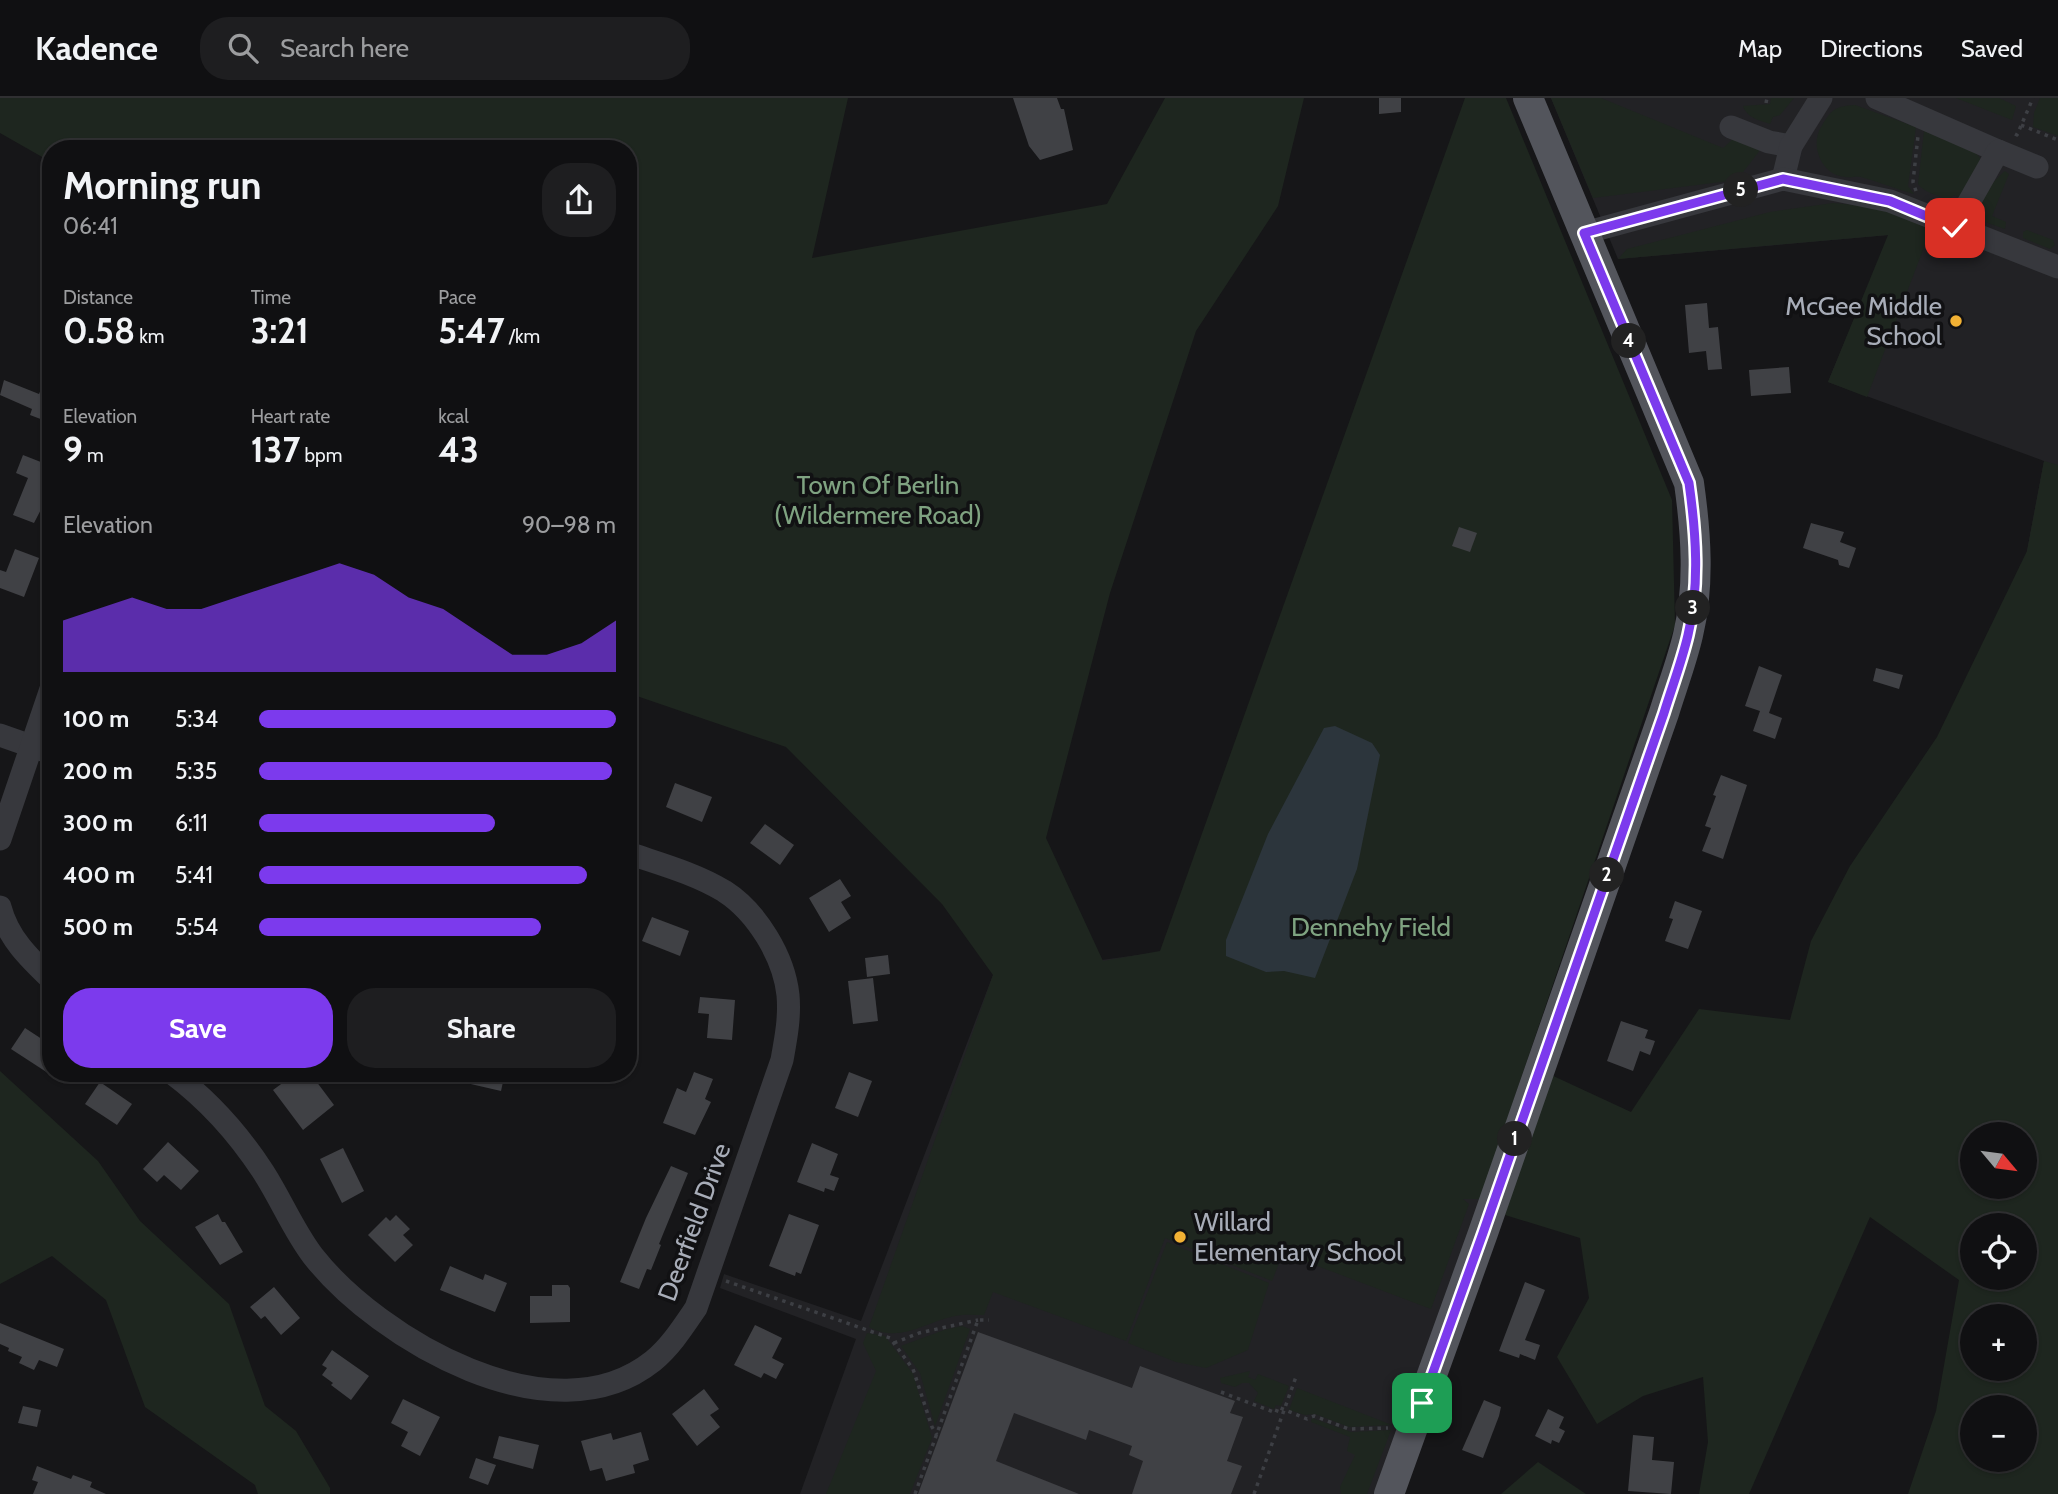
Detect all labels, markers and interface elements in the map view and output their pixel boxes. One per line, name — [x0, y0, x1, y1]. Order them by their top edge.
search box — [200, 17, 690, 80]
text: Kadence — [35, 28, 158, 68]
icon: search — [224, 29, 262, 67]
text: Search here — [280, 32, 409, 64]
text: Map — [1738, 34, 1782, 63]
text: Directions — [1820, 34, 1923, 63]
text: Saved — [1961, 34, 2023, 63]
text: Morning run — [63, 162, 262, 209]
button: share — [542, 163, 616, 237]
pin: 5 — [1724, 172, 1758, 208]
text: 5 — [1735, 178, 1746, 201]
pin — [1925, 198, 1985, 258]
icon: check — [1936, 209, 1974, 247]
text: 06:41 — [63, 212, 118, 240]
text: Distance — [63, 286, 133, 309]
text: Time — [251, 286, 291, 309]
text: Pace — [438, 286, 476, 309]
place label: McGee Middle School — [1785, 290, 1942, 352]
text: 0.58 — [63, 309, 135, 352]
text: 3:21 — [251, 309, 309, 352]
text: 5:47 — [438, 309, 504, 352]
marker: McGee Middle School — [1948, 313, 1964, 329]
pin: 4 — [1612, 324, 1646, 358]
text: km — [135, 325, 164, 348]
text: /km — [504, 325, 540, 348]
text: 4 — [1623, 329, 1634, 352]
text: Elevation — [63, 405, 137, 428]
text: Heart rate — [251, 405, 330, 428]
text: kcal — [438, 405, 469, 428]
text: 9 — [63, 428, 83, 471]
text: 137 — [251, 428, 300, 471]
text: 43 — [438, 428, 479, 471]
text: m — [83, 444, 104, 467]
text: bpm — [300, 444, 342, 467]
park label: Town Of Berlin (Wildermere Road) — [774, 469, 982, 531]
text: Elevation — [63, 511, 153, 539]
text: 90–98 m — [522, 511, 616, 539]
pin: 3 — [1676, 590, 1710, 626]
text: 3 — [1687, 596, 1698, 619]
text: 100 m — [63, 705, 129, 733]
text: 5:34 — [175, 705, 218, 733]
text: 200 m — [63, 757, 133, 785]
text: 5:35 — [175, 757, 217, 785]
text: 300 m — [63, 809, 133, 837]
text: 6:11 — [175, 809, 208, 837]
pin: 2 — [1590, 858, 1624, 892]
text: 400 m — [63, 861, 135, 889]
text: 5:41 — [175, 861, 213, 889]
text: 2 — [1601, 863, 1612, 886]
park label: Dennehy Field — [1291, 911, 1451, 943]
text: 500 m — [63, 913, 133, 941]
text: 5:54 — [175, 913, 218, 941]
button: Save — [63, 988, 333, 1068]
button: Share — [347, 988, 616, 1068]
pin: 1 — [1498, 1122, 1532, 1156]
north arrow — [1960, 1122, 2037, 1199]
map controls — [1960, 1122, 2037, 1472]
text: 1 — [1511, 1127, 1518, 1150]
street label: Deerfield Drive — [651, 1139, 737, 1305]
place label: Willard Elementary School — [1194, 1206, 1402, 1268]
button: locate — [1960, 1213, 2037, 1290]
marker: Willard Elementary School — [1172, 1229, 1188, 1245]
button: + — [1960, 1304, 2037, 1381]
pin — [1392, 1373, 1452, 1433]
icon: arrive — [1403, 1384, 1441, 1422]
button: − — [1960, 1395, 2037, 1472]

